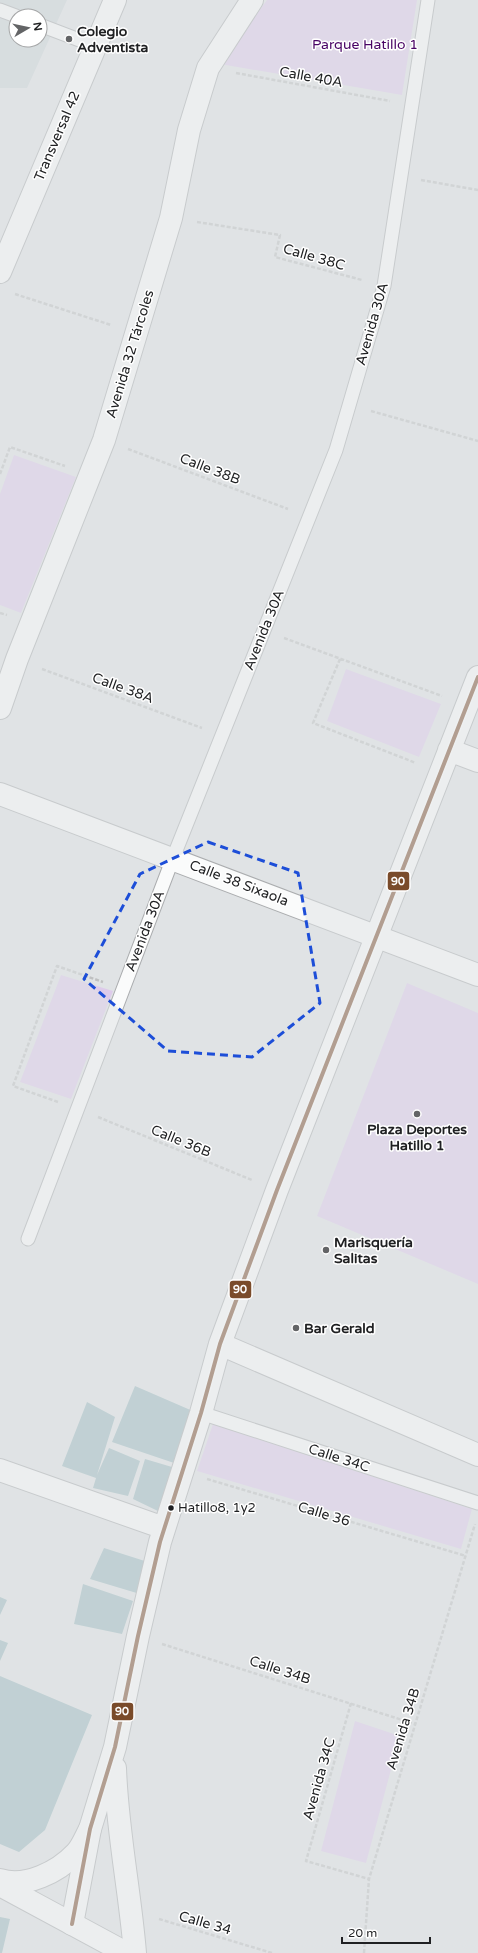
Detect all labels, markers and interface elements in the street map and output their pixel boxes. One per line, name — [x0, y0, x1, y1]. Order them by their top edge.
north arrow — [8, 8, 48, 48]
text: N — [30, 21, 44, 32]
place label: Colegio Adventista — [77, 23, 149, 56]
marker: Colegio Adventista — [64, 34, 74, 44]
park label: Parque Hatillo 1 — [312, 36, 418, 53]
street label: Calle 40A — [278, 63, 344, 91]
street label: Transversal 42 — [30, 88, 84, 184]
street label: Calle 38C — [281, 240, 347, 274]
street label: Avenida 30A — [352, 281, 392, 367]
street label: Avenida 32 Tárcoles — [102, 288, 158, 420]
street label: Calle 38B — [177, 450, 243, 488]
street label: Avenida 30A — [240, 587, 288, 673]
street label: Calle 38A — [90, 669, 156, 707]
street label: Calle 38 Sixaola — [187, 856, 291, 910]
line badge: 90 — [387, 871, 410, 891]
text: 90 — [391, 875, 405, 888]
street label: Avenida 30A — [122, 888, 168, 974]
marker: Plaza Deportes Hatillo 1 — [412, 1109, 422, 1119]
street label: Calle 36B — [148, 1121, 214, 1161]
place label: Plaza Deportes Hatillo 1 — [367, 1121, 467, 1154]
place label: Marisquería Salitas — [334, 1234, 413, 1267]
marker: Marisquería Salitas — [321, 1245, 331, 1255]
line badge: 90 — [229, 1280, 252, 1299]
text: 90 — [233, 1283, 247, 1296]
place label: Bar Gerald — [304, 1320, 375, 1337]
marker: Bar Gerald — [291, 1323, 301, 1333]
street label: Calle 34C — [306, 1440, 372, 1476]
street label: Calle 36 — [296, 1498, 352, 1530]
place label: Hatillo8, 1y2 — [178, 1500, 256, 1516]
marker: Hatillo8, 1y2 — [166, 1503, 176, 1513]
street label: Calle 34B — [247, 1652, 313, 1688]
street label: Avenida 34B — [382, 1686, 424, 1772]
line badge: 90 — [111, 1702, 134, 1721]
text: 90 — [115, 1705, 129, 1718]
street label: Avenida 34C — [299, 1736, 339, 1822]
street label: Calle 34 — [177, 1907, 233, 1939]
scale bar — [342, 1919, 430, 1945]
text: 20 m — [348, 1926, 377, 1940]

